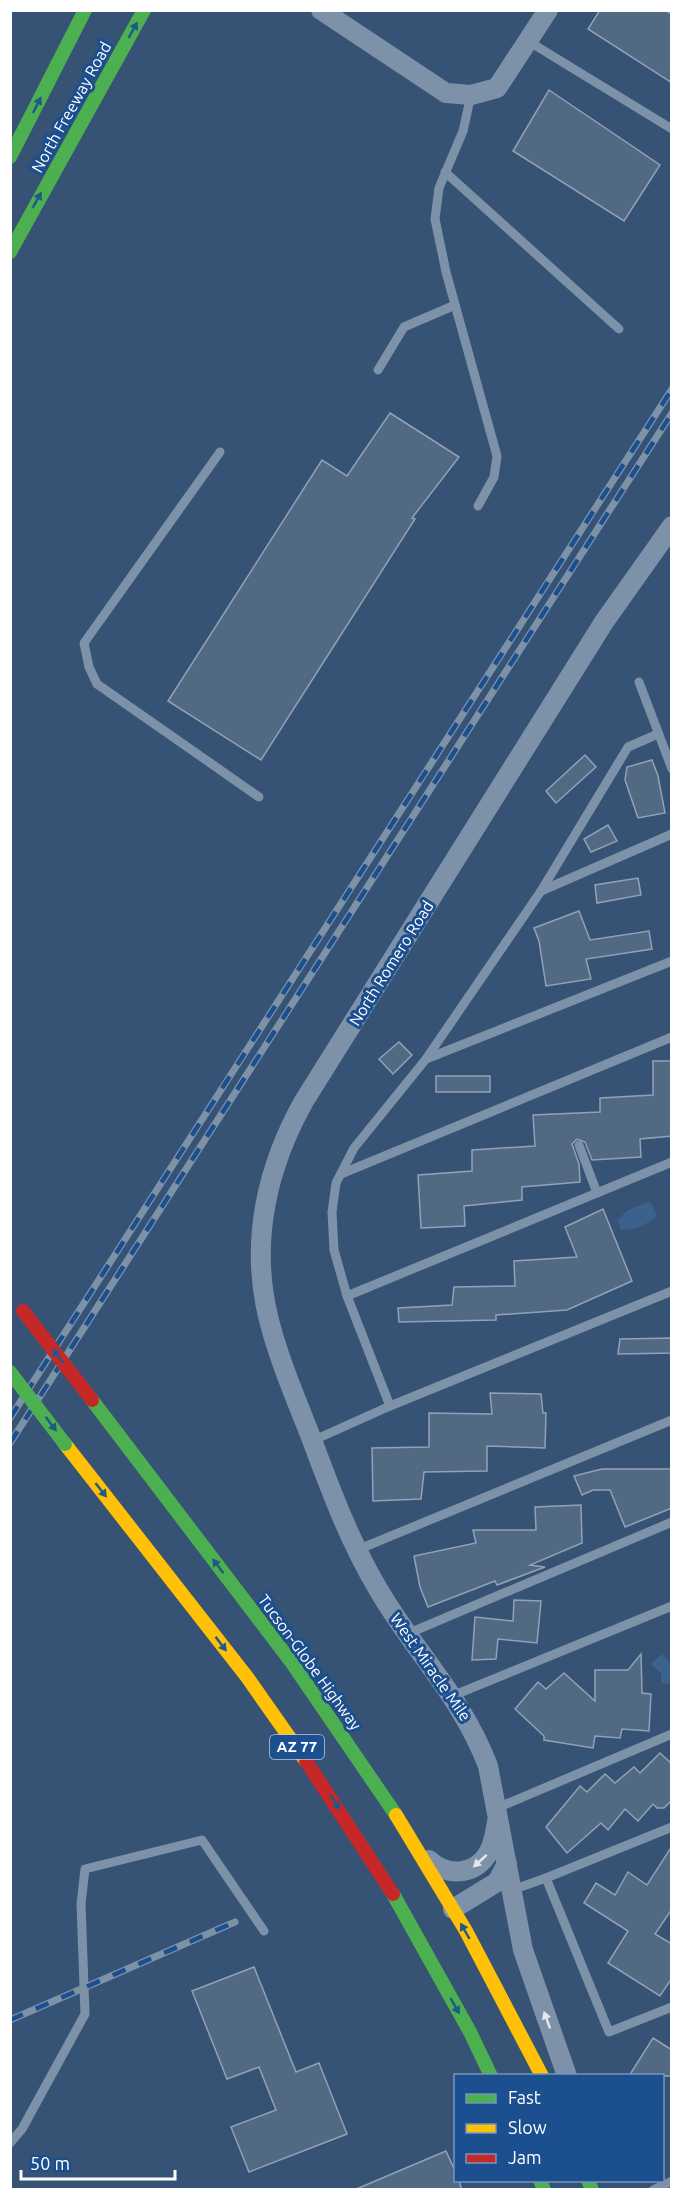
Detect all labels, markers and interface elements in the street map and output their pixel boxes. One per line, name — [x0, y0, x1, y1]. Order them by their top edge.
one-way arrow — [128, 21, 138, 38]
street label: North Freeway Road — [28, 39, 114, 175]
one-way arrow — [32, 96, 42, 113]
one-way arrow — [32, 191, 42, 208]
street label: North Romero Road — [345, 897, 437, 1029]
one-way arrow — [51, 1348, 64, 1364]
one-way arrow — [44, 1417, 56, 1432]
one-way arrow — [95, 1482, 108, 1498]
one-way arrow — [212, 1559, 224, 1575]
street label: Tucson-Globe Highway — [255, 1591, 365, 1733]
street label: West Miracle Mile — [387, 1610, 475, 1724]
one-way arrow — [214, 1636, 227, 1652]
road number: AZ 77 — [270, 1735, 324, 1759]
one-way arrow — [329, 1794, 340, 1810]
one-way arrow — [473, 1854, 488, 1867]
one-way arrow — [460, 1923, 471, 1939]
one-way arrow — [450, 1998, 460, 2015]
one-way arrow — [542, 2011, 552, 2029]
legend — [454, 2074, 664, 2182]
text: Fast — [508, 2087, 541, 2107]
text: Slow — [508, 2117, 547, 2137]
scale bar — [21, 2143, 176, 2181]
text: Jam — [508, 2147, 542, 2167]
text: 50 m — [30, 2153, 70, 2173]

